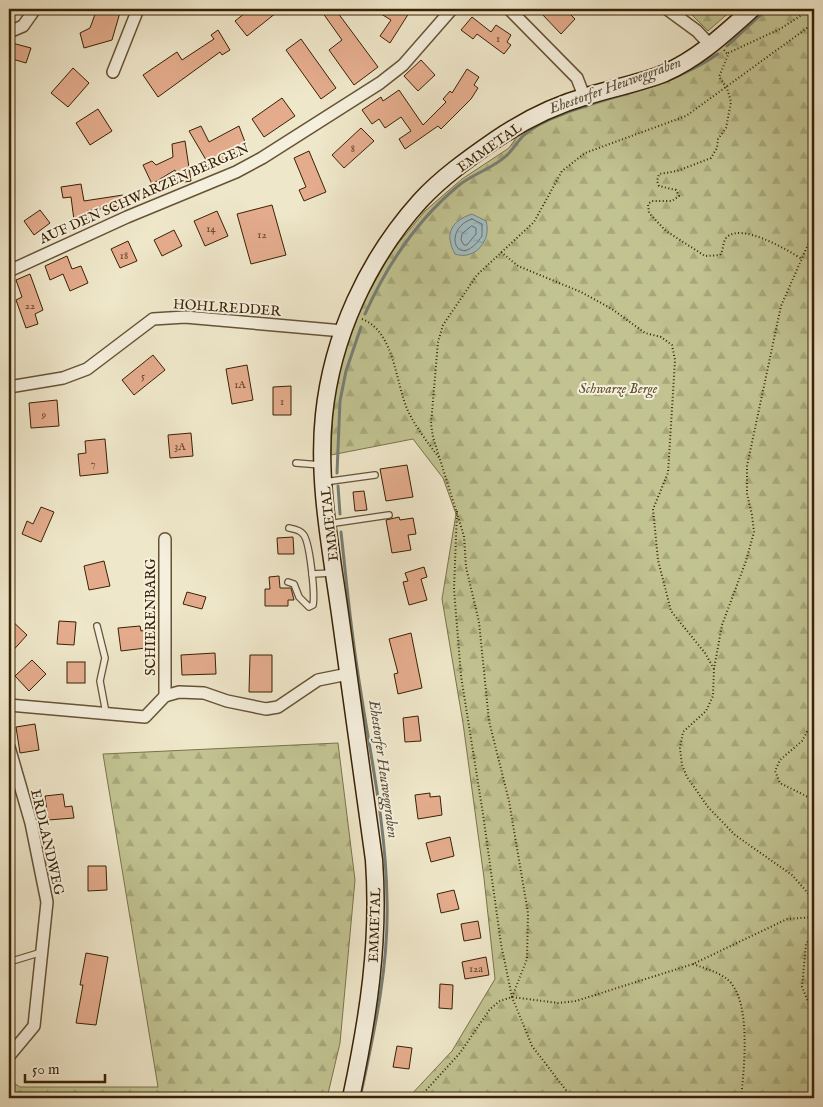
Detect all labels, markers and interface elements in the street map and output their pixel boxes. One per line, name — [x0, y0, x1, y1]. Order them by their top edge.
house number: 1 — [496, 32, 500, 46]
water label: Ehestorfer Heuweggraben — [546, 53, 684, 120]
street label: EMMETAL — [454, 119, 525, 177]
street label: AUF DEN SCHWARZEN BERGEN — [36, 139, 252, 249]
house number: 8 — [351, 142, 355, 156]
house number: 14 — [206, 222, 216, 236]
house number: 12 — [257, 228, 267, 242]
house number: 18 — [120, 249, 128, 263]
street label: HOHLREDDER — [172, 295, 282, 321]
house number: 22 — [25, 299, 35, 313]
house number: 5 — [141, 369, 145, 383]
house number: 1A — [234, 378, 246, 392]
park label: Schwarze Berge — [579, 380, 658, 399]
house number: 1 — [280, 395, 284, 409]
house number: 9 — [41, 408, 47, 422]
house number: 3A — [174, 440, 186, 454]
house number: 7 — [90, 457, 96, 471]
street label: EMMETAL — [317, 486, 343, 562]
street label: SCHIERENBARG — [142, 557, 160, 676]
water label: Ehestorfer Heuweggraben — [363, 698, 403, 840]
street label: ERDLANDWEG — [26, 788, 68, 898]
street label: EMMETAL — [365, 887, 385, 963]
house number: 12a — [469, 962, 483, 976]
scale bar — [25, 1052, 105, 1084]
text: 50 m — [32, 1060, 60, 1079]

